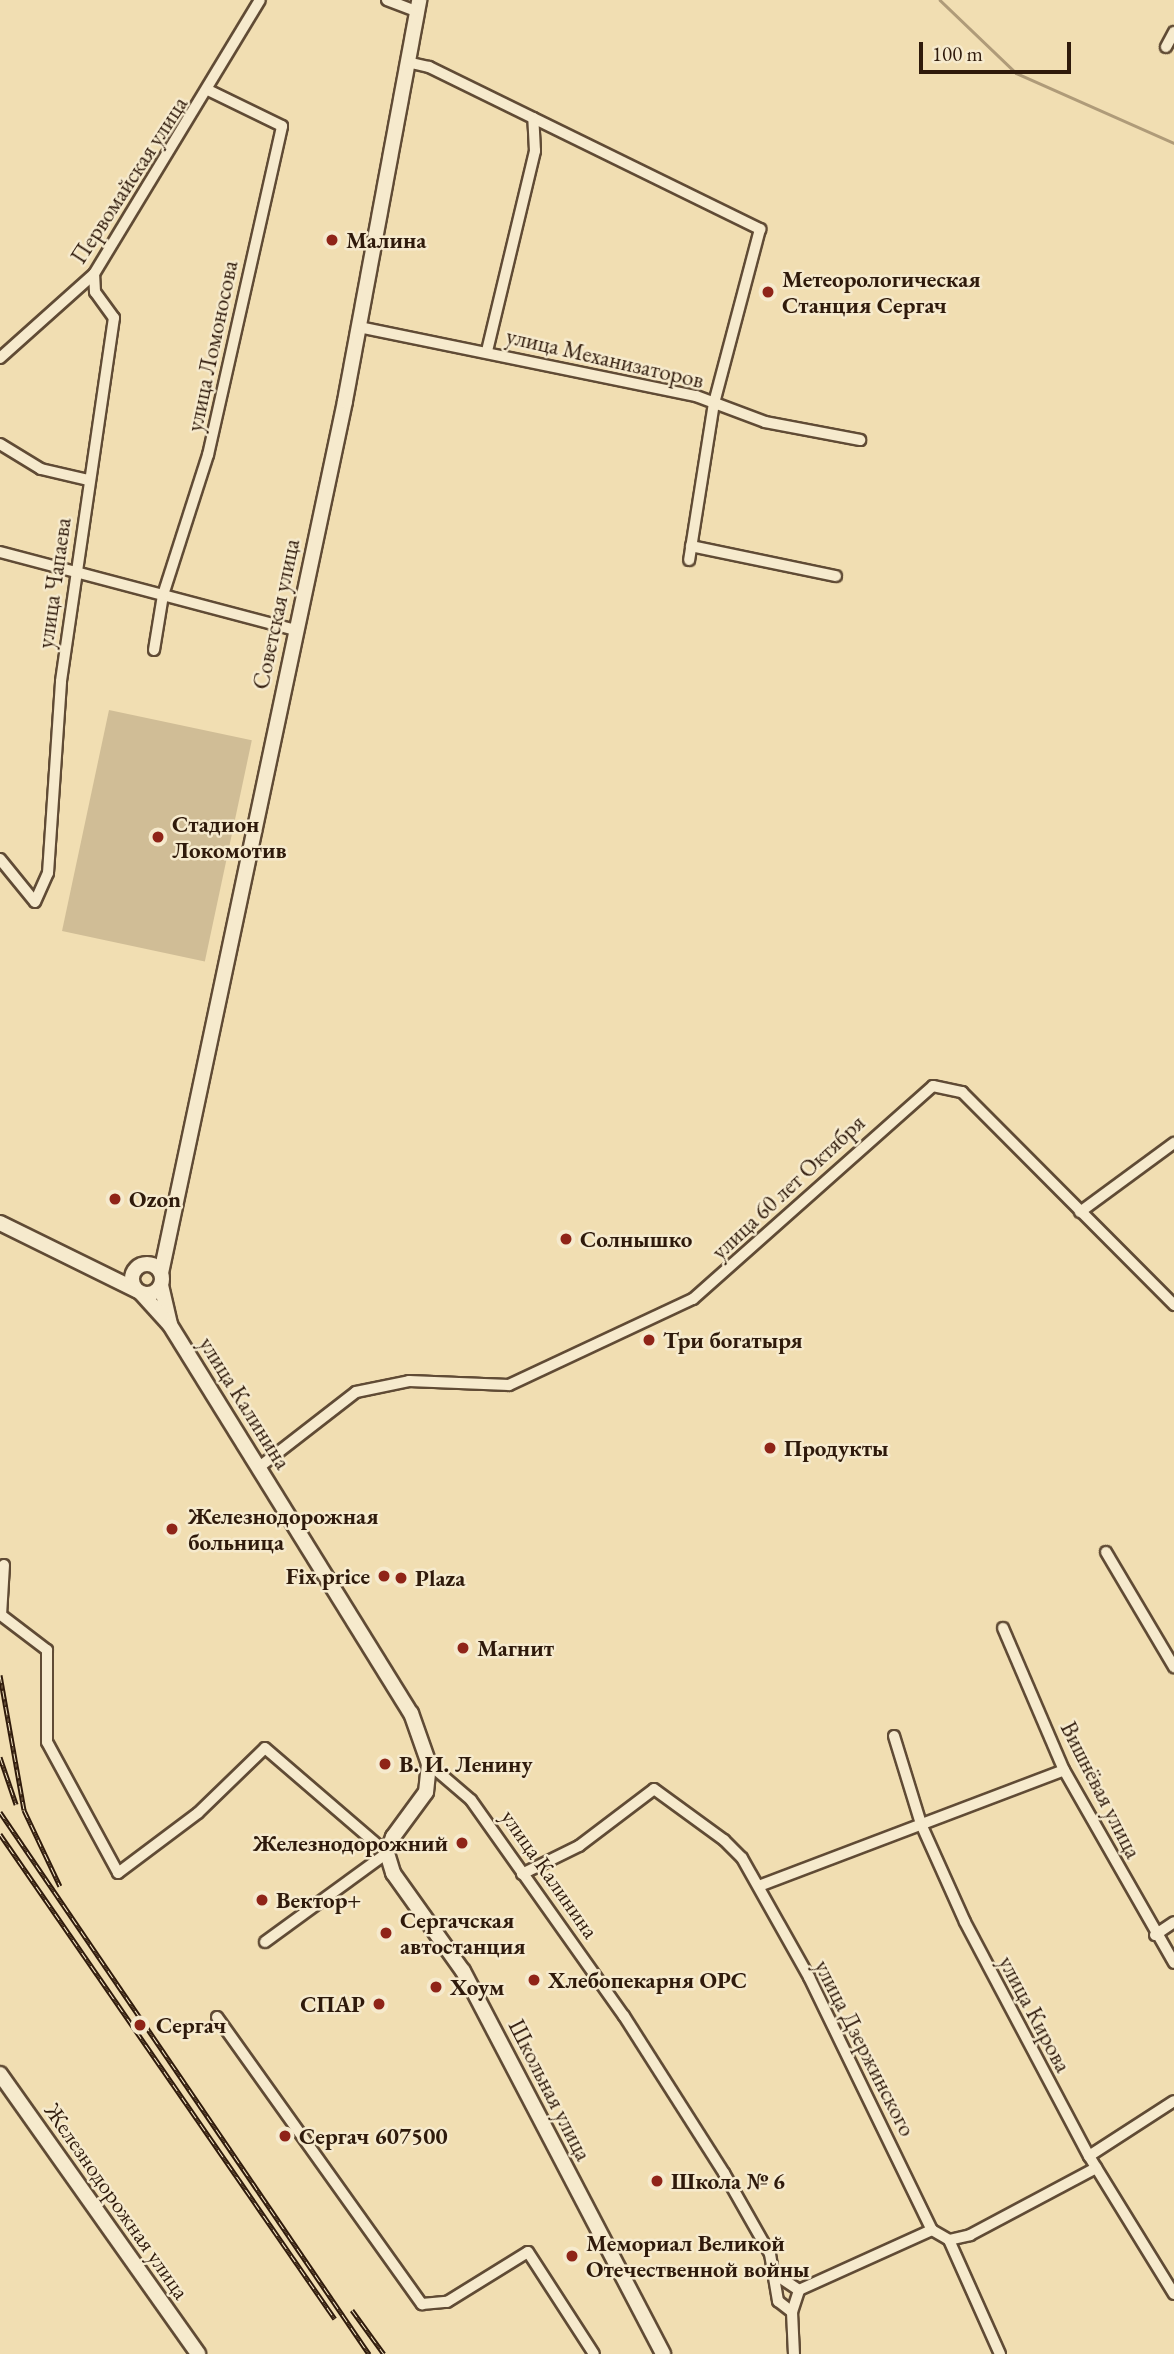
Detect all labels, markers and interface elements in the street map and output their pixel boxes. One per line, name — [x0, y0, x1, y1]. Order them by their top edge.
scale bar — [922, 28, 1074, 72]
text: 100 m — [932, 40, 983, 67]
street label: Первомайская улица — [65, 91, 193, 269]
place label: Малина — [346, 226, 426, 254]
marker: Малина — [324, 232, 340, 248]
street label: улица Ломоносова — [180, 258, 244, 434]
place label: Метеорологическая Станция Сергач — [782, 265, 981, 319]
marker: Метеорологическая Станция Сергач — [760, 284, 776, 300]
street label: улица Механизаторов — [504, 322, 706, 394]
street label: улица Чапаева — [31, 516, 77, 650]
street label: Советская улица — [247, 536, 305, 692]
place label: Стадион Локомотив — [172, 810, 287, 864]
marker: Стадион Локомотив — [150, 829, 166, 845]
street label: улица 60 лет Октября — [706, 1109, 870, 1265]
place label: Ozon — [129, 1185, 181, 1213]
marker: Ozon — [107, 1191, 123, 1207]
place label: Солнышко — [580, 1225, 692, 1253]
marker: Солнышко — [558, 1231, 574, 1247]
place label: Три богатыря — [663, 1326, 803, 1354]
street label: улица Калинина — [193, 1332, 297, 1474]
marker: Три богатыря — [641, 1332, 657, 1348]
place label: Продукты — [784, 1434, 889, 1462]
marker: Продукты — [762, 1440, 778, 1456]
place label: Железнодорожная больница — [188, 1502, 378, 1556]
marker: Железнодорожная больница — [162, 1519, 182, 1539]
place label: Fix price — [286, 1562, 370, 1590]
place label: Plaza — [415, 1564, 465, 1592]
marker: Fix price — [376, 1568, 392, 1584]
marker: Plaza — [393, 1570, 409, 1586]
place label: Магнит — [477, 1634, 554, 1662]
marker: Магнит — [455, 1640, 471, 1656]
street label: Вишнёвая улица — [1055, 1717, 1147, 1863]
place label: В. И. Ленину — [399, 1750, 532, 1778]
marker: В. И. Ленину — [377, 1756, 393, 1772]
street label: улица Калинина — [495, 1804, 605, 1944]
place label: Железнодорожний — [253, 1829, 448, 1857]
marker: Железнодорожний — [454, 1835, 470, 1851]
place label: Вектор+ — [276, 1886, 361, 1914]
marker: Вектор+ — [254, 1892, 270, 1908]
place label: Сергачская автостанция — [400, 1906, 526, 1960]
marker: Сергачская автостанция — [378, 1925, 394, 1941]
street label: улица Кирова — [993, 1951, 1077, 2077]
street label: улица Дзержинского — [809, 1955, 921, 2141]
place label: Хлебопекарня ОРС — [548, 1966, 747, 1994]
marker: Хлебопекарня ОРС — [526, 1972, 542, 1988]
place label: Хоум — [450, 1973, 505, 2001]
marker: Хоум — [428, 1979, 444, 1995]
place label: СПАР — [300, 1990, 365, 2018]
marker: СПАР — [371, 1996, 387, 2012]
place label: Сергач — [156, 2011, 226, 2039]
marker: Сергач — [130, 2015, 150, 2035]
street label: Школьная улица — [503, 2015, 597, 2165]
street label: Железнодорожная улица — [39, 2098, 195, 2304]
place label: Сергач 607500 — [299, 2122, 448, 2150]
marker: Сергач 607500 — [277, 2128, 293, 2144]
place label: Школа № 6 — [671, 2167, 785, 2195]
marker: Школа № 6 — [649, 2173, 665, 2189]
place label: Мемориал Великой Отечественной войны — [586, 2229, 810, 2283]
marker: Мемориал Великой Отечественной войны — [564, 2248, 580, 2264]

